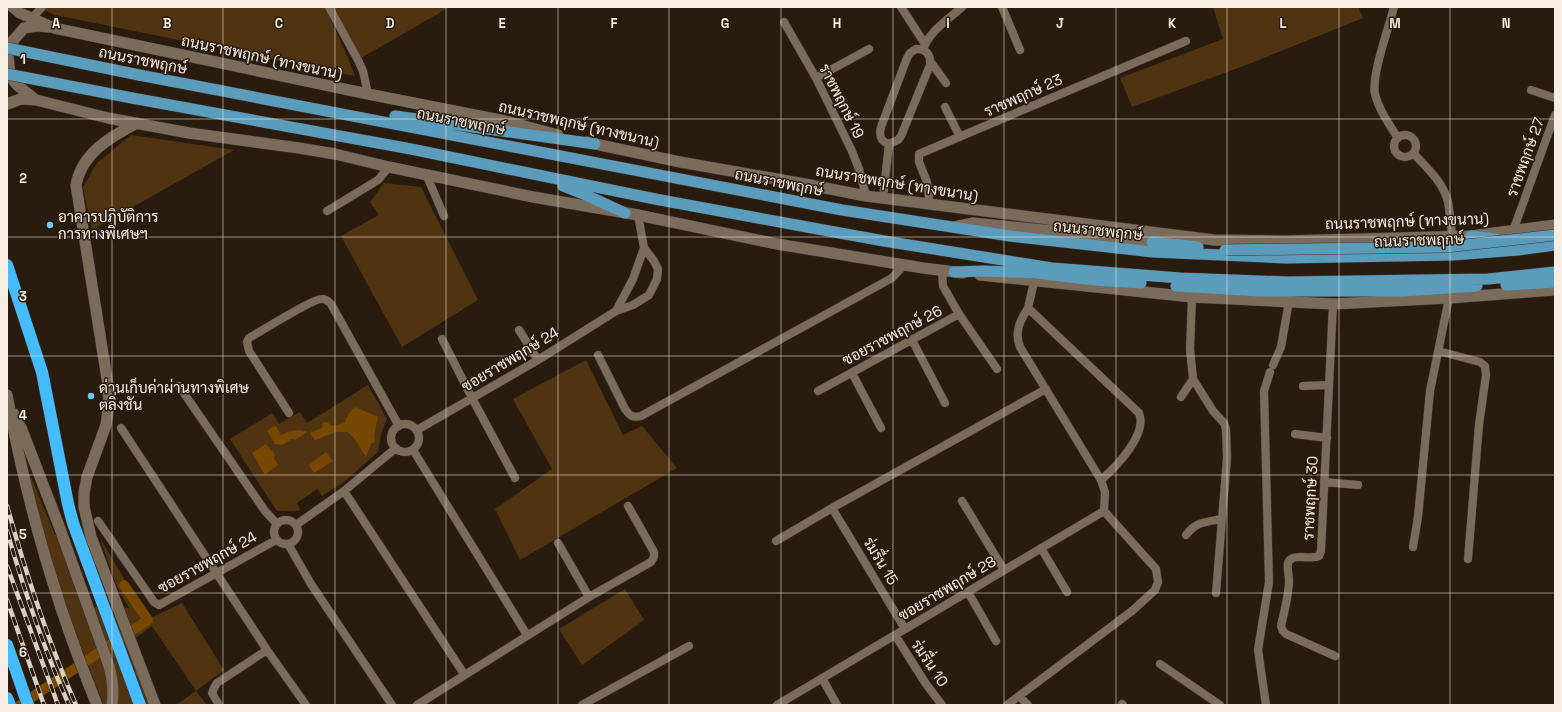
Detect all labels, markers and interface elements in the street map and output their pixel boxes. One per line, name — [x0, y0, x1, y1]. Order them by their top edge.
text: A — [52, 15, 61, 32]
text: B — [163, 15, 172, 32]
text: C — [275, 15, 283, 32]
text: D — [386, 15, 395, 32]
text: E — [498, 15, 506, 32]
text: F — [611, 15, 618, 32]
text: G — [721, 15, 729, 32]
text: H — [833, 15, 841, 32]
text: I — [946, 15, 950, 32]
text: J — [1056, 15, 1064, 32]
text: K — [1168, 15, 1177, 32]
text: L — [1279, 15, 1287, 32]
text: M — [1389, 15, 1401, 32]
text: N — [1502, 15, 1510, 32]
street label: ถนนราชพฤกษ์ (ทางขนาน) — [180, 31, 344, 84]
street label: ถนนราชพฤกษ์ — [97, 42, 190, 78]
text: 1 — [20, 51, 26, 68]
street label: ราชพฤกษ์ 19 — [815, 60, 869, 142]
street label: ราชพฤกษ์ 23 — [981, 69, 1065, 121]
street label: ถนนราชพฤกษ์ (ทางขนาน) — [497, 96, 661, 153]
street label: ถนนราชพฤกษ์ — [415, 103, 508, 139]
street label: ราชพฤกษ์ 27 — [1502, 115, 1548, 199]
street label: ถนนราชพฤกษ์ (ทางขนาน) — [814, 161, 980, 206]
street label: ถนนราชพฤกษ์ — [733, 164, 826, 200]
text: 2 — [19, 170, 27, 187]
place label: อาคารปฏิบัติการ การทางพิเศษฯ — [58, 207, 159, 243]
street label: ถนนราชพฤกษ์ (ทางขนาน) — [1325, 209, 1489, 234]
street label: ถนนราชพฤกษ์ — [1052, 216, 1144, 244]
marker: อาคารปฏิบัติการ การทางพิเศษฯ — [45, 220, 55, 230]
street label: ถนนราชพฤกษ์ — [1374, 229, 1465, 251]
text: 3 — [19, 288, 27, 305]
street label: ซอยราชพฤกษ์ 26 — [839, 301, 945, 369]
street label: ซอยราชพฤกษ์ 24 — [458, 322, 562, 396]
place label: ด่านเก็บค่าผ่านทางพิเศษ ตลิ่งชัน — [99, 377, 250, 414]
marker: ด่านเก็บค่าผ่านทางพิเศษ ตลิ่งชัน — [86, 391, 96, 401]
text: 4 — [19, 407, 27, 424]
street label: ราชพฤกษ์ 30 — [1298, 455, 1322, 541]
text: 5 — [19, 526, 27, 543]
street label: ซอยราชพฤกษ์ 24 — [154, 527, 260, 597]
street label: ร่มรื่น 15 — [859, 531, 907, 588]
street label: ซอยราชพฤกษ์ 28 — [895, 551, 999, 625]
street label: ร่มรื่น 10 — [907, 633, 957, 690]
text: 6 — [19, 644, 27, 661]

